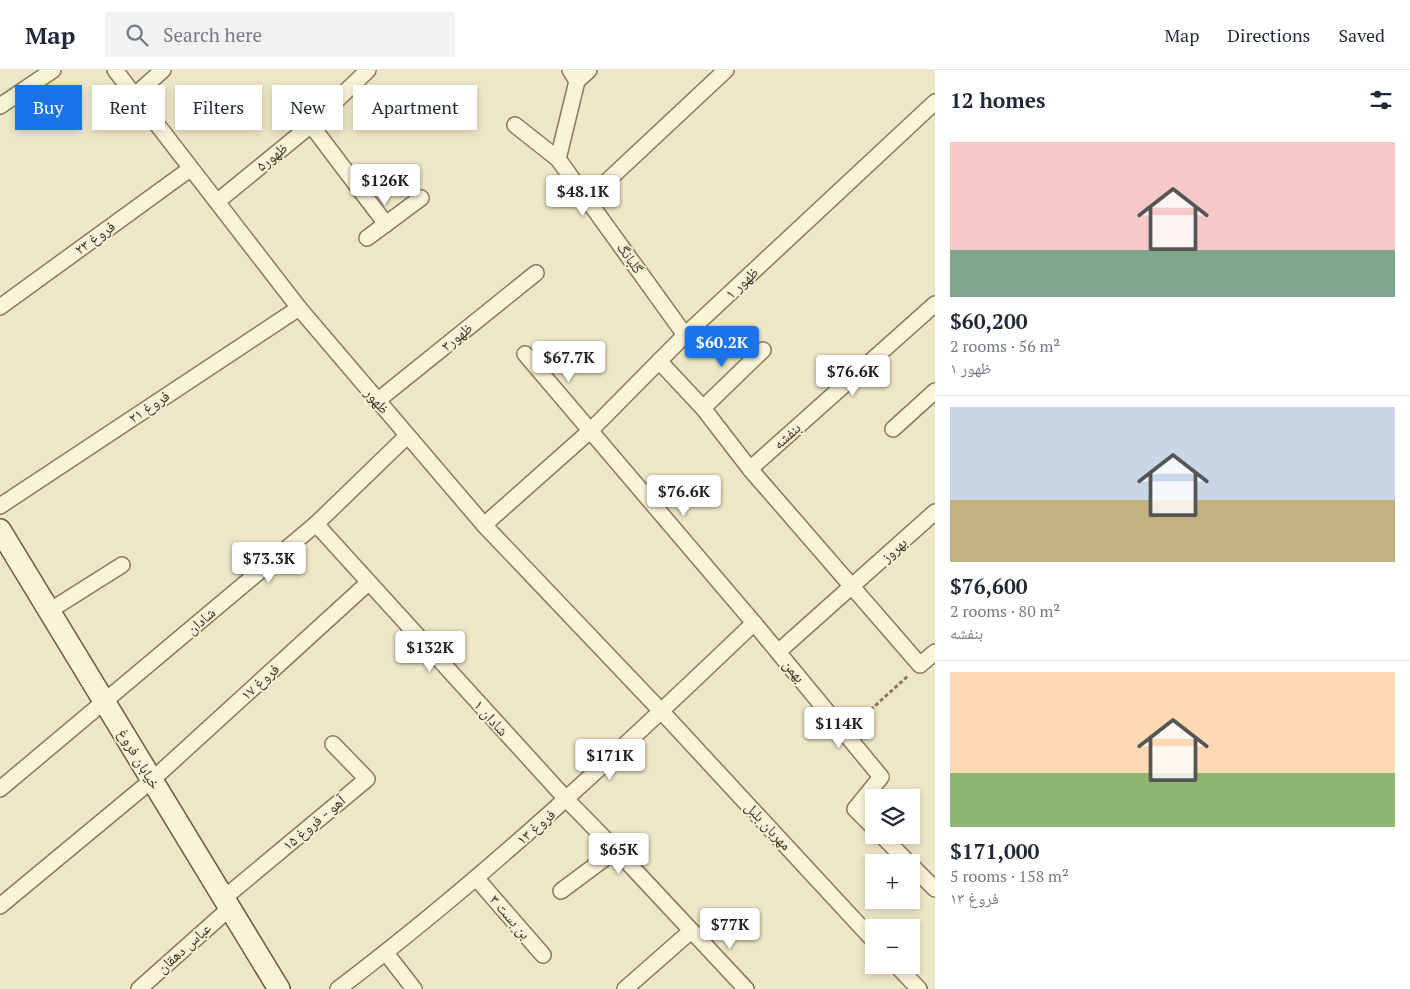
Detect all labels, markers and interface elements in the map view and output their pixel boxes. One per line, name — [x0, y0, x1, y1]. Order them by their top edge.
search box — [105, 12, 455, 57]
text: Map — [25, 19, 75, 51]
icon: search — [123, 21, 151, 49]
text: Search here — [163, 22, 262, 47]
text: Map — [1164, 23, 1199, 47]
text: Directions — [1227, 23, 1310, 47]
text: Saved — [1338, 23, 1385, 47]
chip: Buy — [15, 85, 82, 130]
chip: Rent — [92, 85, 165, 130]
chip: Filters — [175, 85, 262, 130]
chip: New — [272, 85, 343, 130]
chip: Apartment — [353, 85, 477, 130]
text: 12 homes — [950, 86, 1046, 114]
icon: filters — [1367, 86, 1395, 114]
street label: ظهور۵ — [251, 137, 291, 175]
pin: $126K — [350, 164, 420, 206]
text: $126K — [361, 169, 409, 191]
pin: $48.1K — [542, 174, 624, 217]
icon: home — [1128, 174, 1218, 264]
text: $48.1K — [557, 180, 609, 202]
street label: فروغ ۲۳ — [70, 216, 119, 259]
street label: گلبانگ — [613, 238, 649, 277]
street label: ظهور ۱ — [720, 262, 762, 303]
text: $60,200 — [950, 307, 1028, 335]
street label: ظهور۳ — [436, 317, 476, 355]
pin: $60.2K — [681, 326, 763, 368]
text: $60.2K — [696, 331, 748, 353]
text: 2 rooms · 56 m² — [950, 335, 1060, 357]
pin: $67.7K — [528, 340, 610, 383]
text: $67.7K — [543, 346, 595, 368]
pin: $76.6K — [812, 354, 894, 397]
text: ظهور ۱ — [950, 357, 991, 379]
text: $76.6K — [827, 360, 879, 382]
street label: ظهور — [360, 382, 395, 418]
street label: فروغ ۲۱ — [124, 385, 173, 428]
street label: بنفشه — [768, 417, 805, 453]
icon: home — [1128, 440, 1218, 530]
pin: $76.6K — [643, 474, 725, 517]
text: $76.6K — [658, 480, 710, 502]
street label: بهروز — [875, 532, 911, 567]
pin: $73.3K — [228, 542, 310, 584]
text: $73.3K — [243, 547, 295, 569]
text: $76,600 — [950, 572, 1028, 600]
text: 2 rooms · 80 m² — [950, 600, 1060, 622]
street label: شادان — [182, 602, 220, 639]
text: بنفشه — [950, 622, 983, 644]
pin: $132K — [395, 630, 465, 673]
text: $132K — [406, 636, 454, 658]
street label: بهمن — [778, 654, 810, 687]
street label: فروغ ۱۷ — [236, 659, 284, 705]
street label: شادان ۱ — [469, 695, 514, 741]
icon: home — [1128, 705, 1218, 795]
pin: $114K — [804, 706, 874, 749]
text: $114K — [815, 712, 863, 734]
street label: خیابان فروغ — [113, 724, 166, 793]
pin: $171K — [575, 738, 645, 781]
text: $171K — [586, 744, 634, 766]
street label: آهو - فروغ ۱۵ — [278, 789, 351, 855]
map controls — [865, 789, 920, 974]
button: layers — [865, 789, 920, 844]
street label: مهربان بلبل — [740, 797, 797, 855]
street label: فروغ ۱۳ — [512, 804, 560, 849]
pin: $65K — [589, 832, 649, 875]
text: $171,000 — [950, 837, 1039, 865]
text: $65K — [600, 838, 638, 860]
button: + — [865, 854, 920, 909]
text: 5 rooms · 158 m² — [950, 865, 1069, 887]
text: فروغ ۱۳ — [950, 887, 999, 909]
street label: بن بست ۳ — [485, 890, 536, 944]
pin: $77K — [700, 908, 760, 950]
text: $77K — [711, 913, 749, 935]
street label: عباس دهقان — [152, 917, 216, 978]
button: − — [865, 919, 920, 974]

